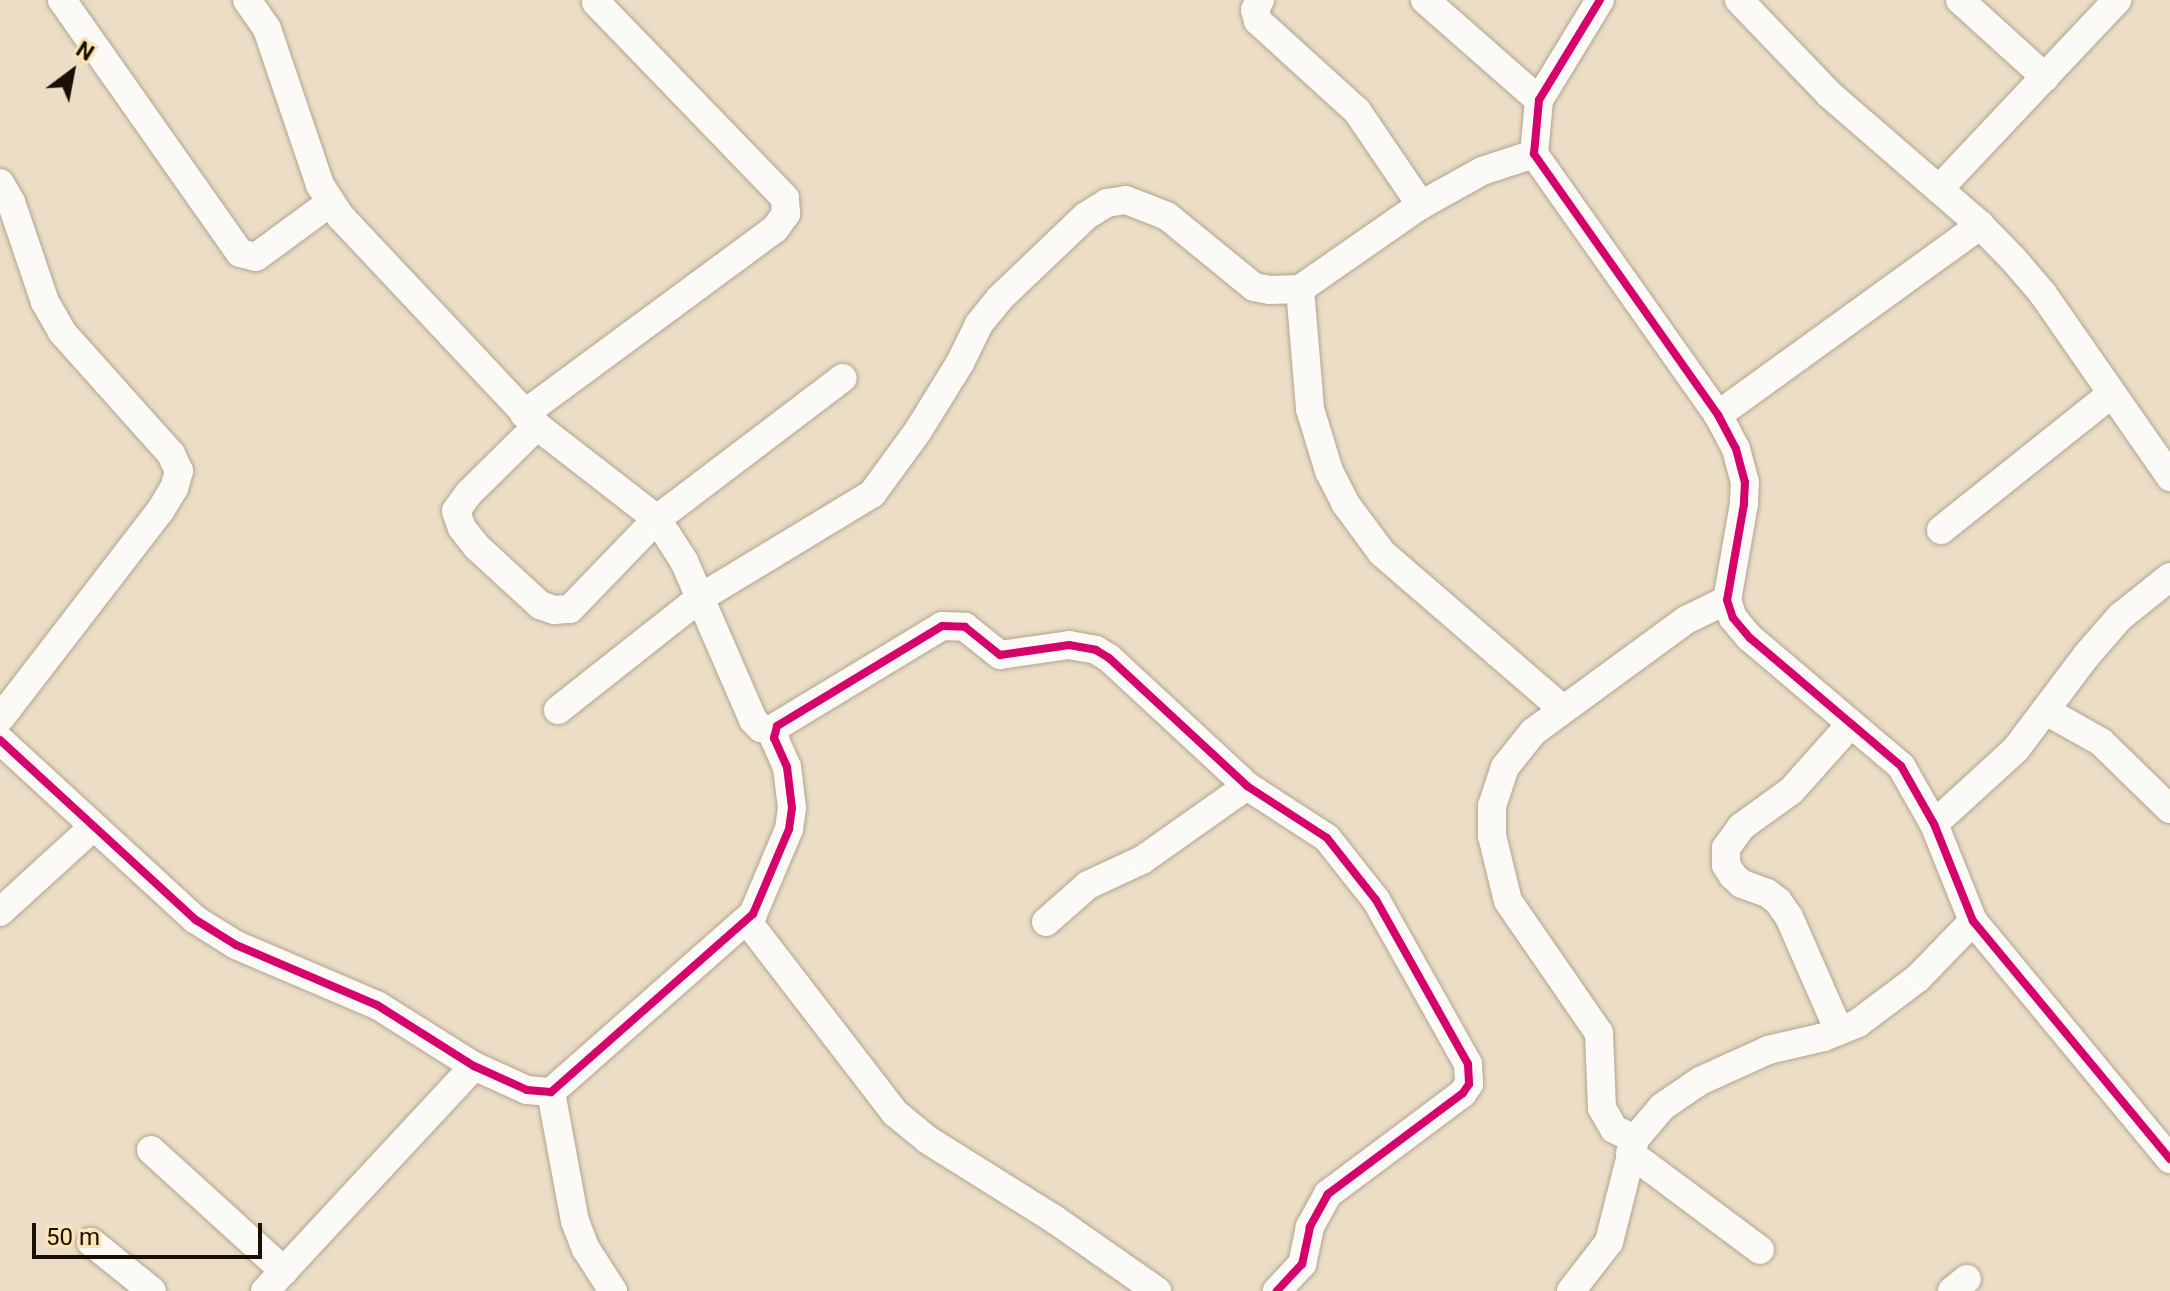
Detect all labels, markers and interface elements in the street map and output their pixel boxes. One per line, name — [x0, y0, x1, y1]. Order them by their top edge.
north arrow — [32, 32, 112, 112]
text: N — [72, 37, 98, 66]
scale bar — [36, 1207, 266, 1257]
text: 50 m — [46, 1223, 100, 1251]

